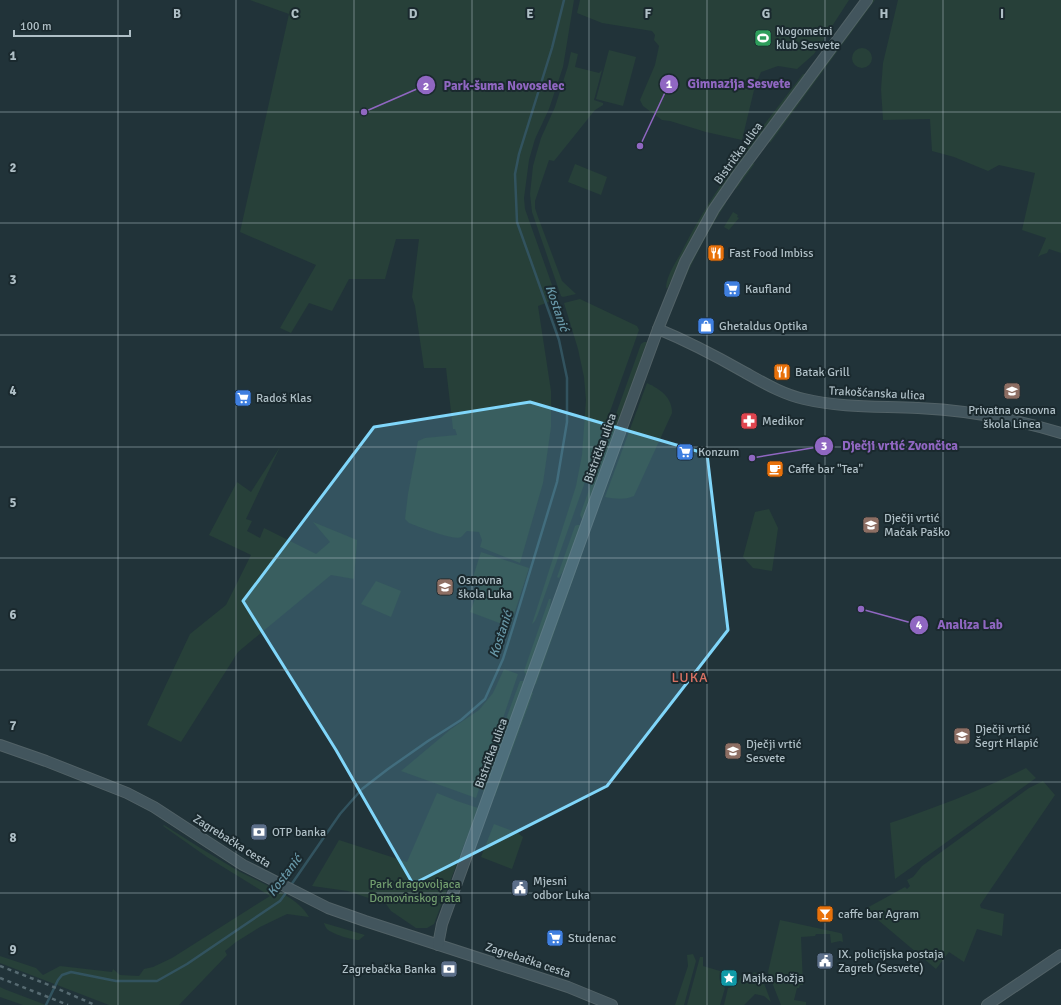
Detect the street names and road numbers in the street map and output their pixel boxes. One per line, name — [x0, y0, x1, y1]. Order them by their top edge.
street label: Bistrička ulica — [711, 119, 766, 187]
street label: Trakošćanska ulica — [828, 383, 925, 404]
street label: Bistrička ulica — [581, 411, 620, 485]
street label: Bistrička ulica — [472, 716, 511, 790]
street label: Zagrebačka cesta — [190, 811, 273, 871]
street label: Zagrebačka cesta — [483, 940, 572, 981]

